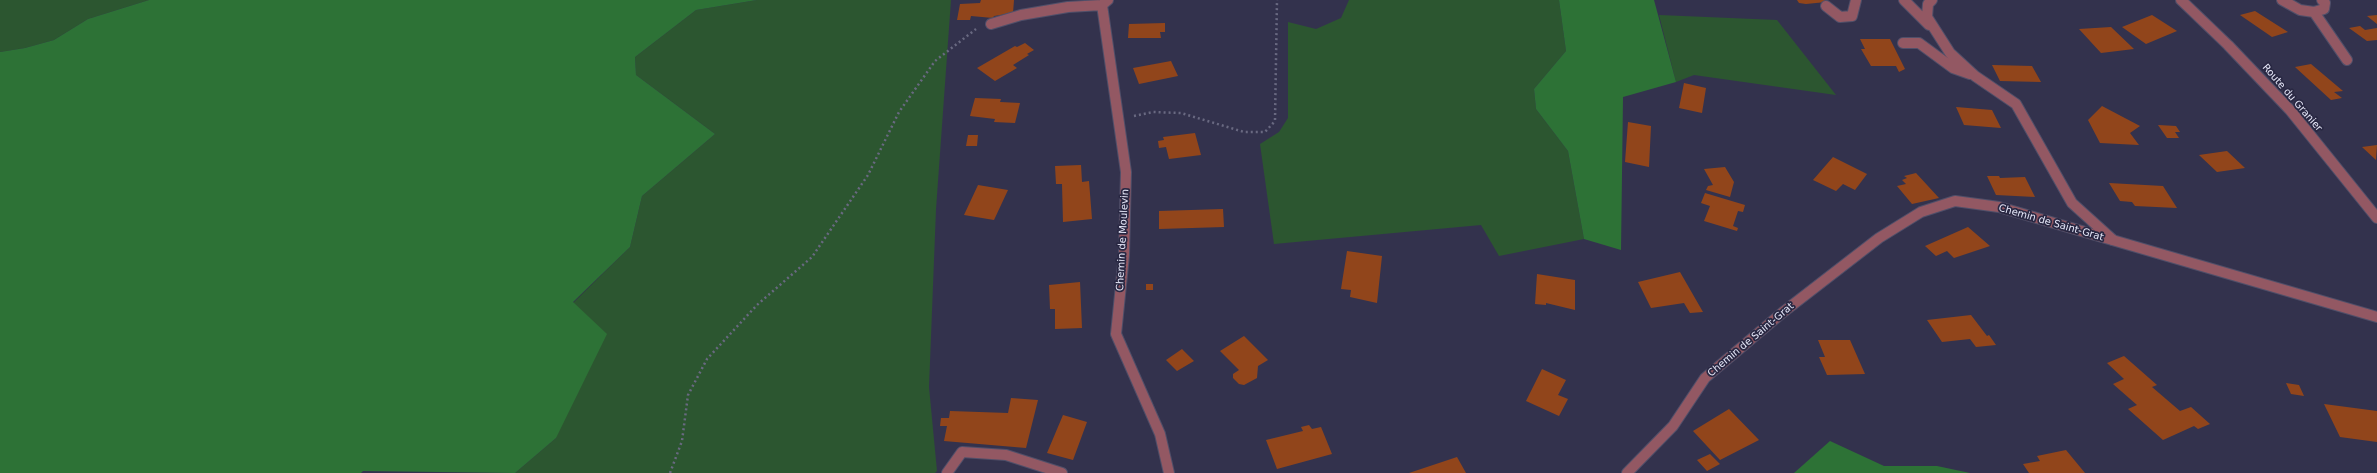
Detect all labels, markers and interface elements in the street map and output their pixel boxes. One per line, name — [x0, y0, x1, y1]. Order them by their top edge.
street label: Route du Granier — [2259, 62, 2325, 134]
street label: Chemin de Moulevin — [1114, 189, 1132, 291]
street label: Chemin de Saint-Grat — [1997, 202, 2105, 244]
street label: Chemin de Saint-Grat — [1706, 301, 1796, 379]

